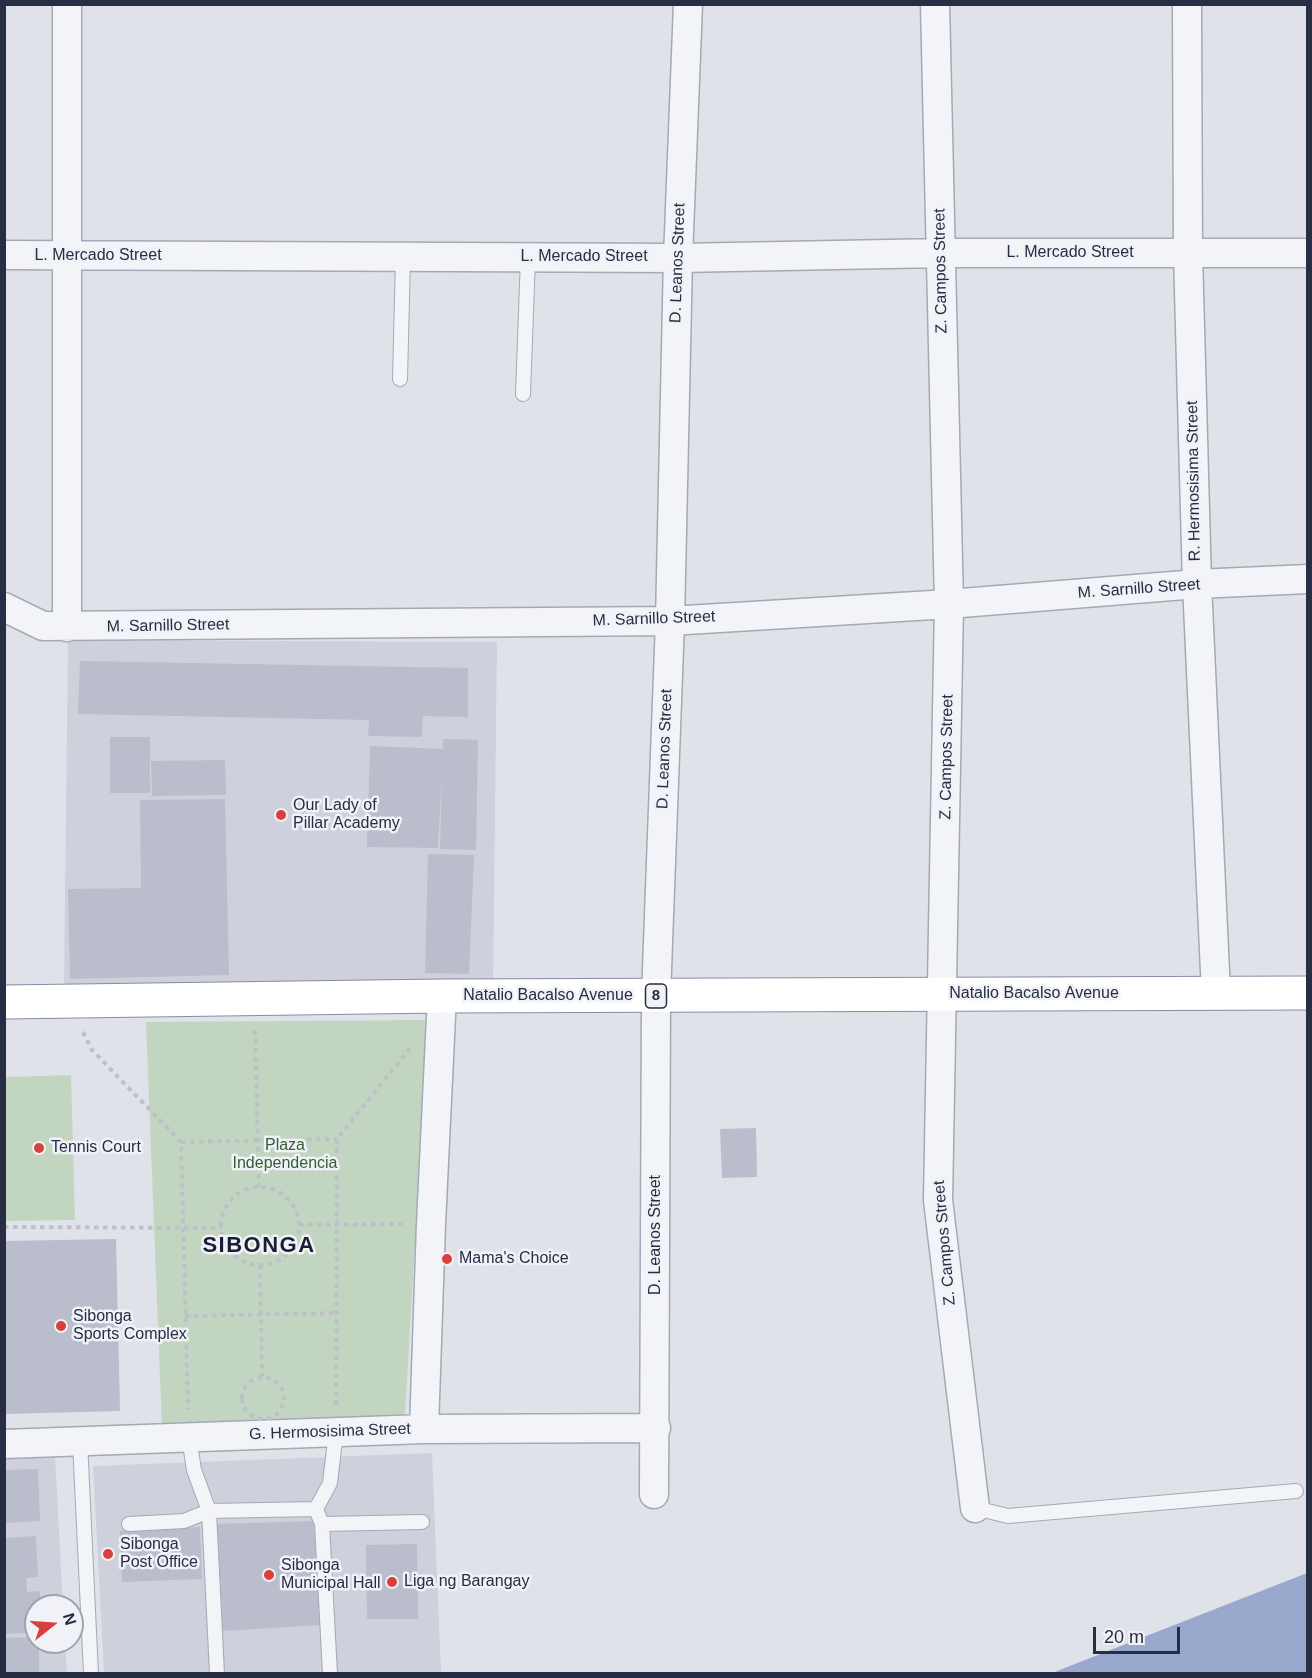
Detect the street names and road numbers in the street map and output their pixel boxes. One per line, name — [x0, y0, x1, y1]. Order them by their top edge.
street label: D. Leanos Street — [666, 203, 690, 323]
street label: Z. Campos Street — [930, 208, 952, 334]
street label: L. Mercado Street — [1006, 243, 1134, 263]
street label: L. Mercado Street — [34, 246, 162, 266]
street label: L. Mercado Street — [520, 247, 648, 267]
street label: R. Hermosisima Street — [1183, 400, 1205, 562]
street label: M. Sarnillo Street — [1077, 575, 1201, 603]
street label: M. Sarnillo Street — [592, 607, 716, 631]
street label: M. Sarnillo Street — [106, 615, 230, 637]
street label: D. Leanos Street — [653, 689, 677, 809]
street label: Z. Campos Street — [936, 694, 958, 820]
road number: 8 — [646, 984, 666, 1008]
street label: Natalio Bacalso Avenue — [949, 984, 1119, 1004]
street label: Natalio Bacalso Avenue — [463, 986, 633, 1006]
street label: D. Leanos Street — [646, 1175, 666, 1295]
street label: Z. Campos Street — [930, 1180, 960, 1306]
street label: G. Hermosisima Street — [249, 1420, 411, 1444]

